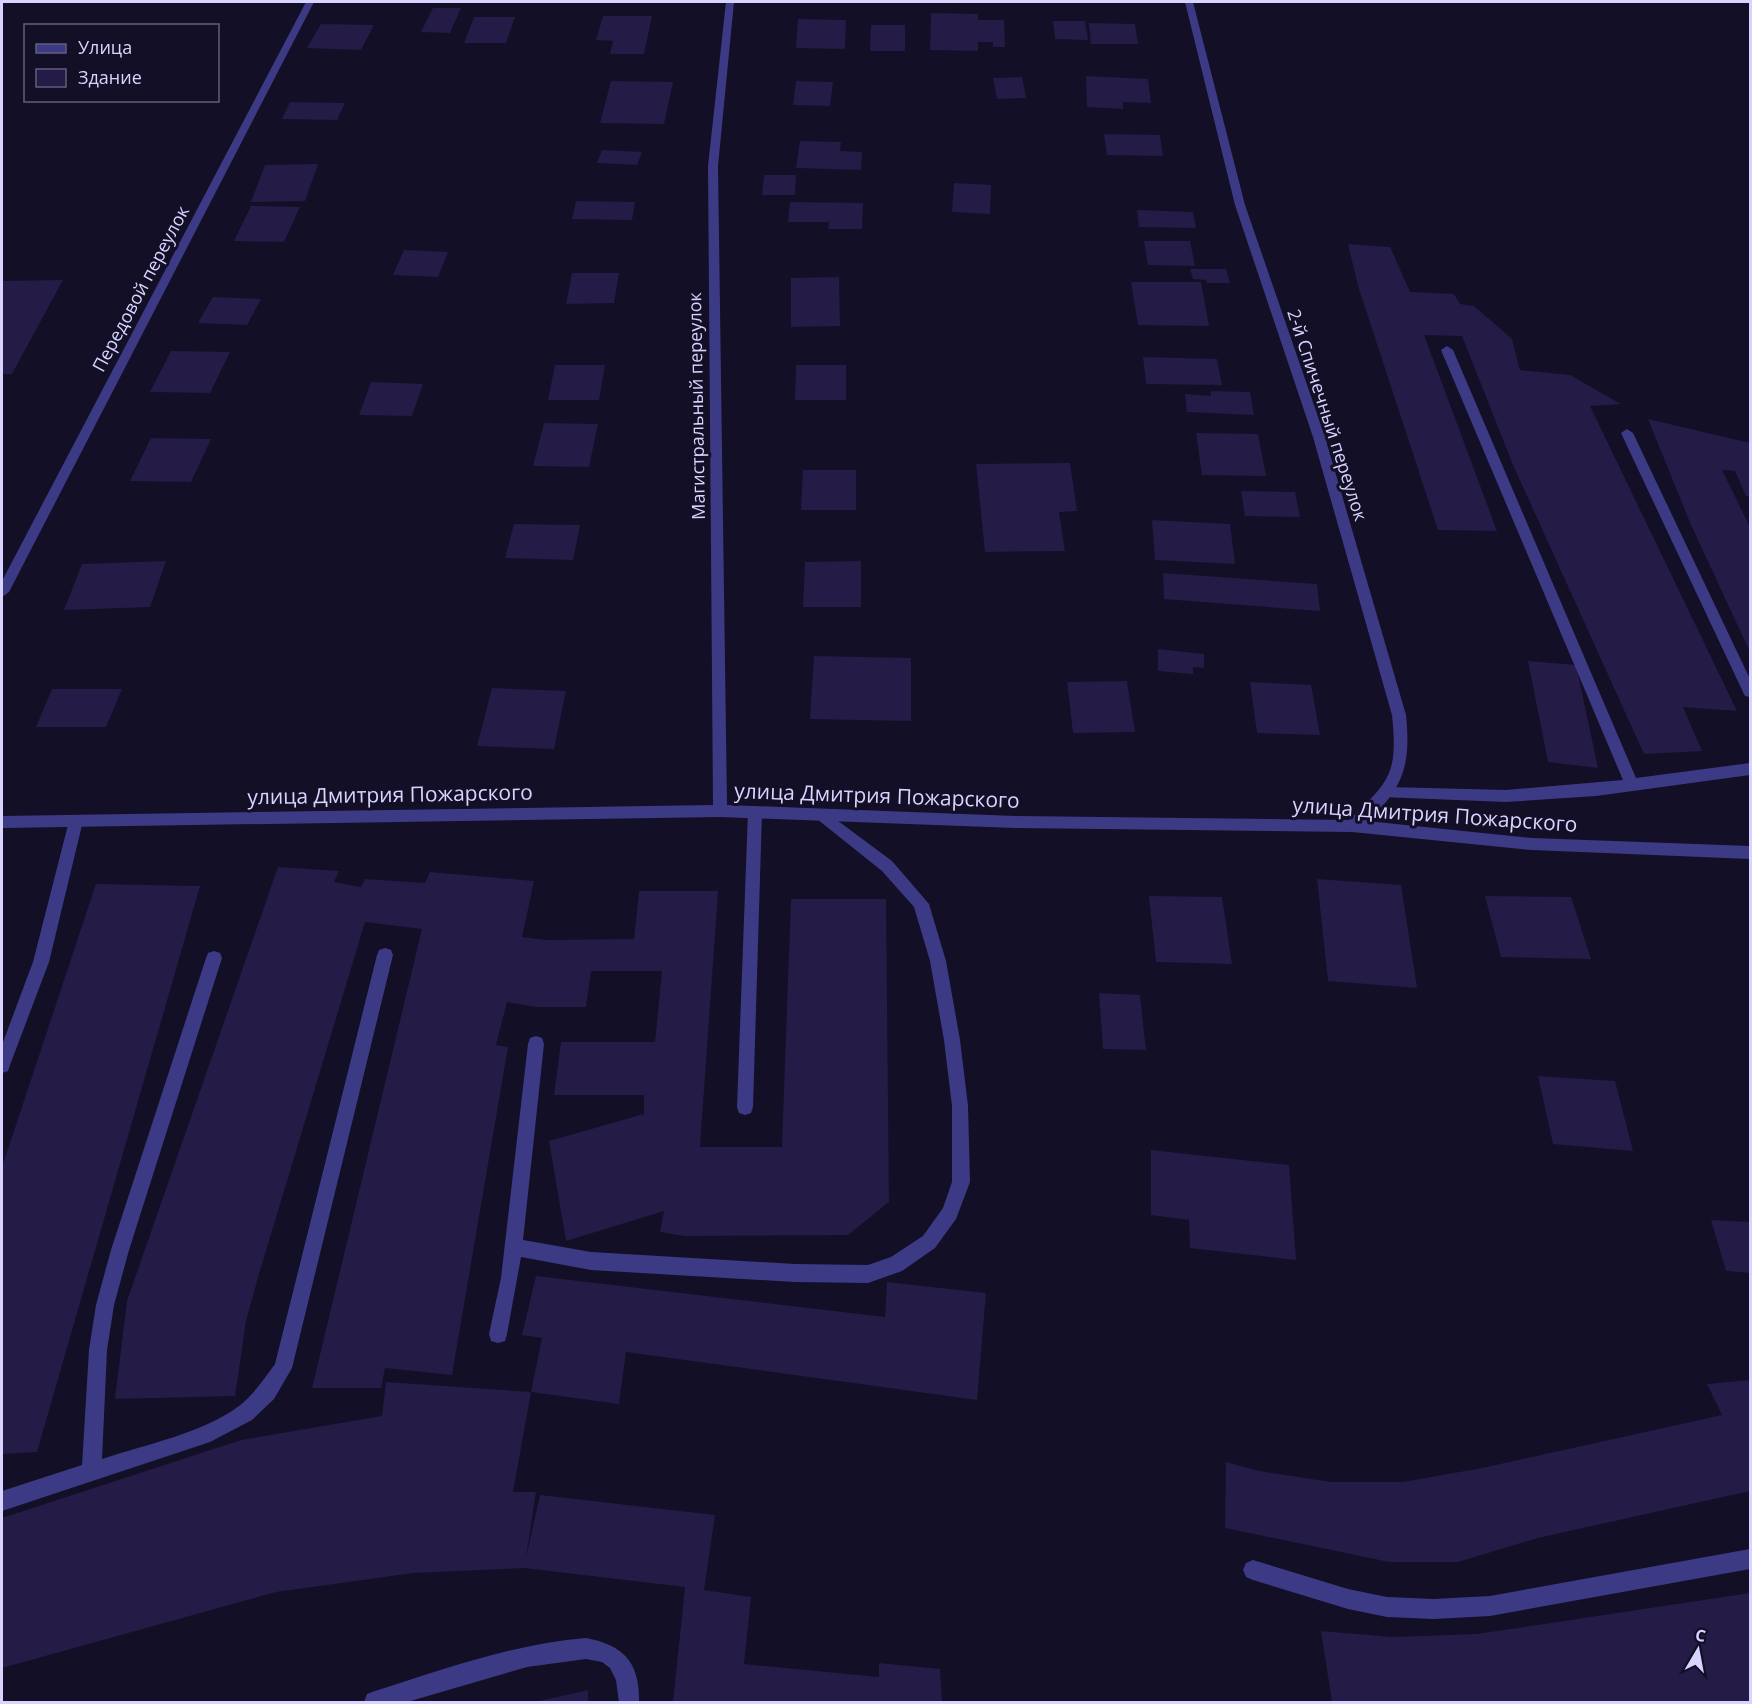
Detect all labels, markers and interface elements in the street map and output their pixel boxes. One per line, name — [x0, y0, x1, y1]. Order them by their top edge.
legend — [24, 24, 219, 102]
text: Улица — [78, 35, 132, 59]
text: Здание — [78, 65, 142, 89]
street label: Передовой переулок — [86, 201, 194, 376]
street label: Магистральный переулок — [682, 291, 710, 520]
street label: 2-й Спичечный переулок — [1282, 306, 1374, 524]
street label: улица Дмитрия Пожарского — [734, 776, 1020, 814]
street label: улица Дмитрия Пожарского — [247, 778, 533, 810]
street label: улица Дмитрия Пожарского — [1292, 790, 1578, 838]
north arrow — [1668, 1620, 1728, 1680]
text: С — [1694, 1624, 1708, 1647]

